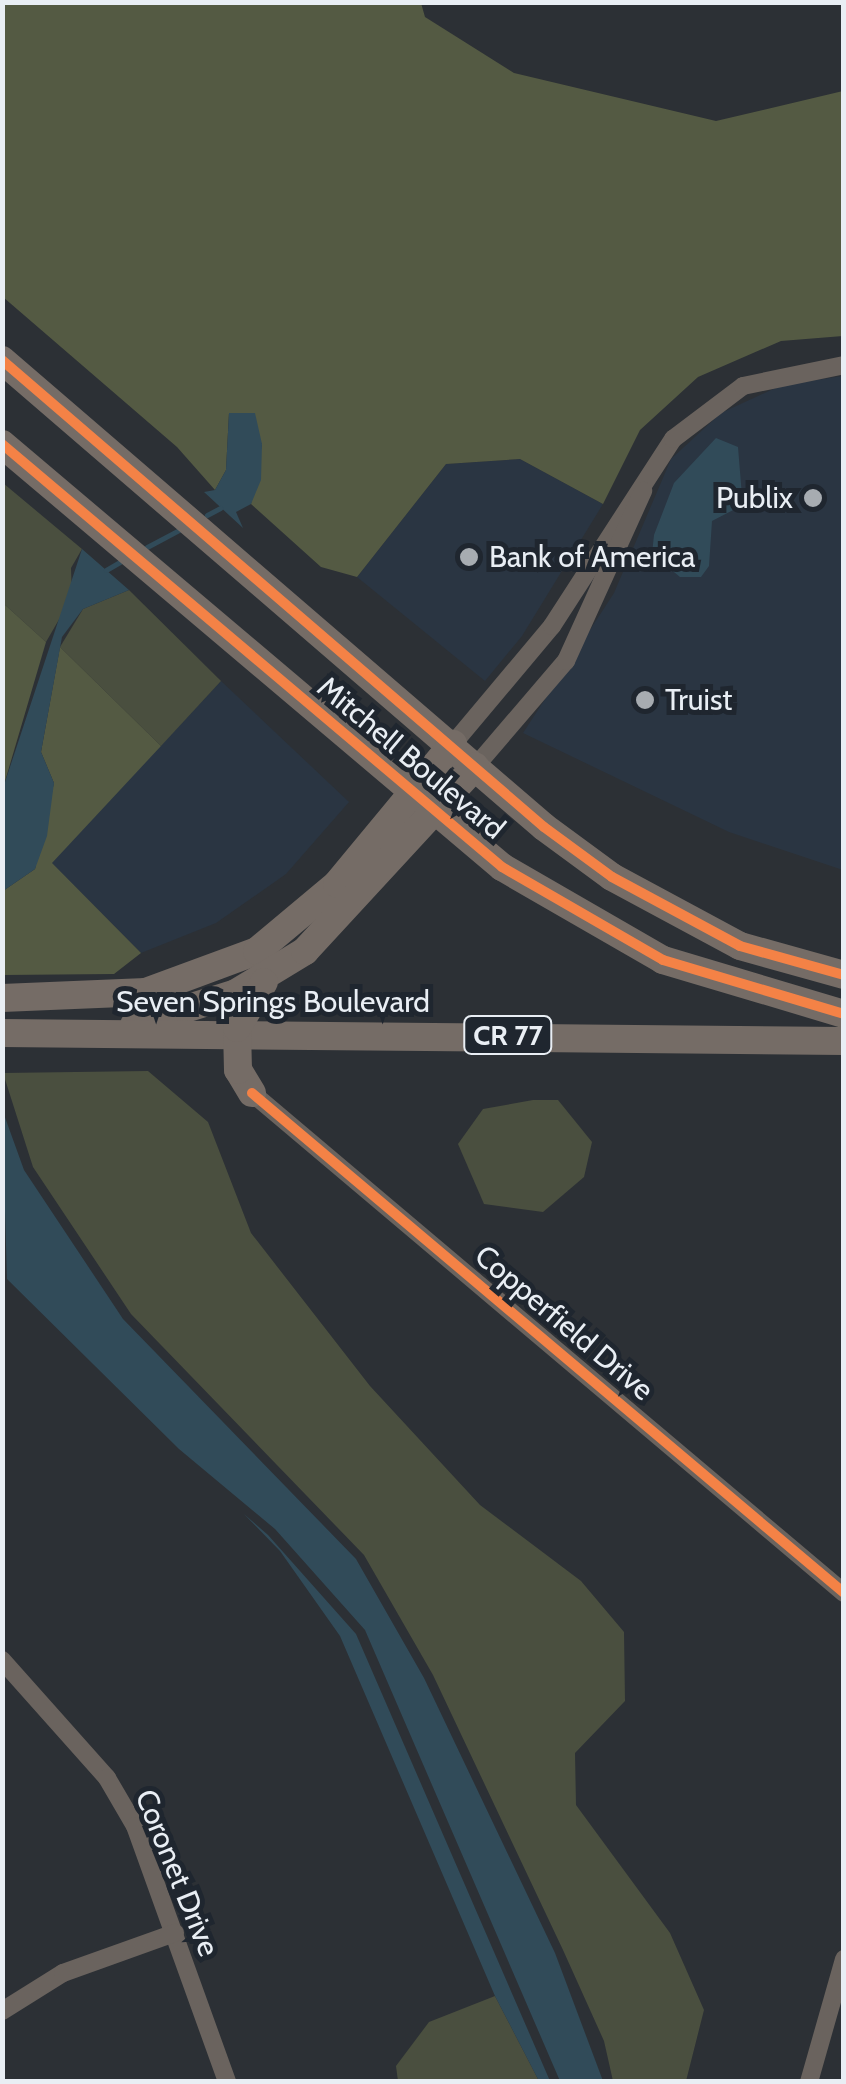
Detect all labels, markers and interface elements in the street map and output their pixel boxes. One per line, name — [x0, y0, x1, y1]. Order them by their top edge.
place label: Publix — [716, 480, 793, 516]
marker: Publix — [802, 487, 824, 509]
place label: Bank of America — [489, 539, 695, 575]
marker: Bank of America — [458, 546, 480, 568]
street label: Mitchell Boulevard — [310, 669, 512, 847]
place label: Truist — [665, 682, 732, 718]
marker: Truist — [634, 689, 656, 711]
street label: Seven Springs Boulevard — [116, 984, 430, 1020]
road number: CR 77 — [463, 1012, 553, 1058]
street label: Copperfield Drive — [467, 1238, 661, 1408]
street label: Coronet Drive — [127, 1784, 227, 1962]

